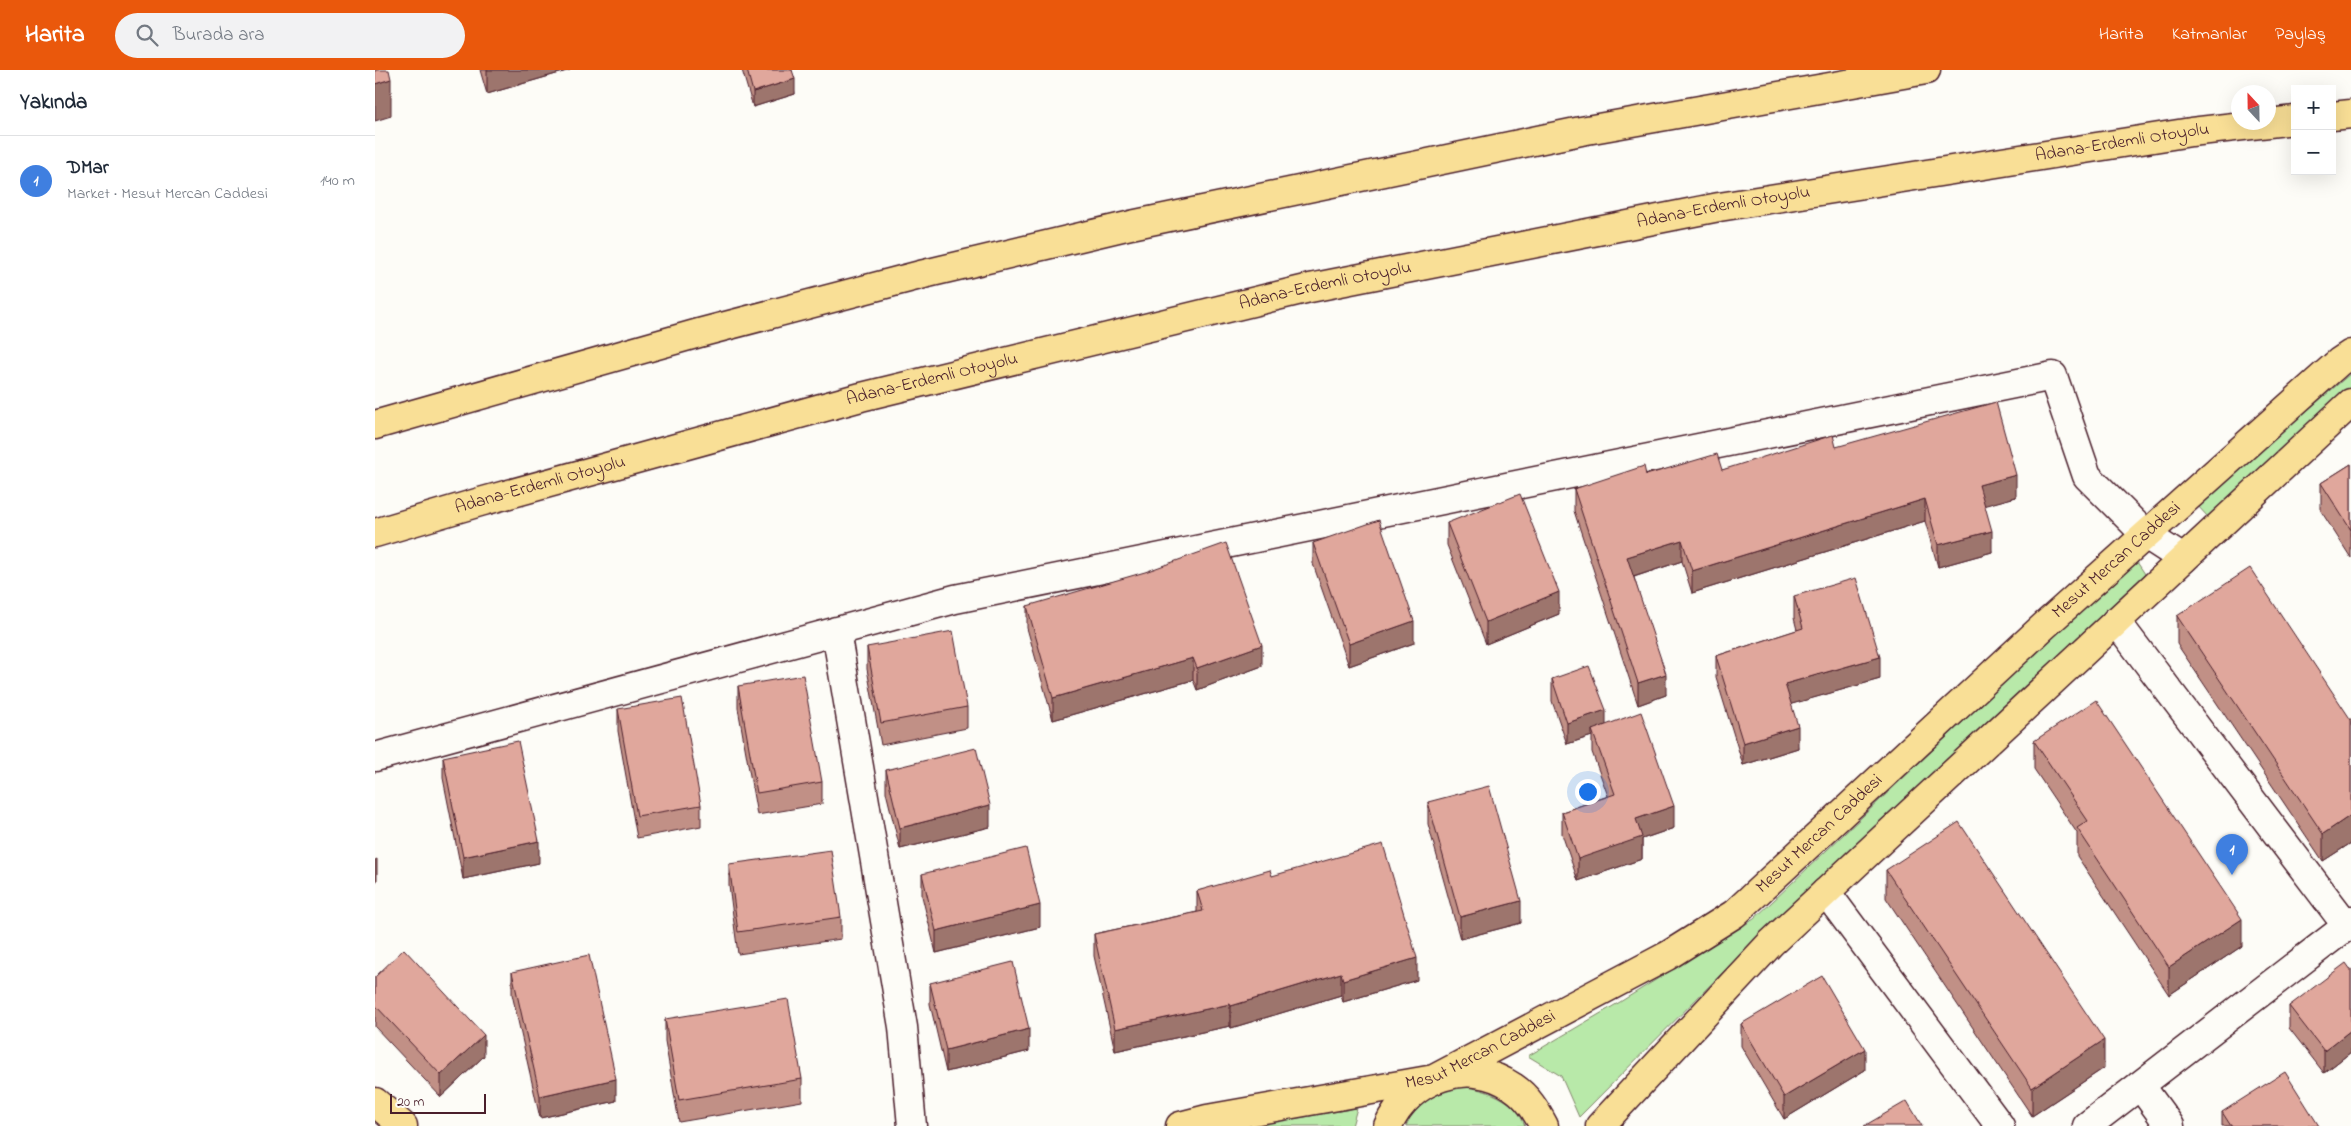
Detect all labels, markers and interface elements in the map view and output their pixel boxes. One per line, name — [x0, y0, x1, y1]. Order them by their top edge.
search box — [115, 13, 465, 58]
text: Harita — [25, 18, 85, 53]
icon: search — [133, 21, 161, 49]
text: Burada ara — [173, 22, 265, 49]
text: Harita — [2099, 22, 2144, 48]
text: Katmanlar — [2172, 22, 2247, 48]
text: Paylaş — [2275, 22, 2326, 48]
north arrow — [2231, 85, 2276, 130]
map controls — [2291, 85, 2336, 175]
button: + — [2291, 85, 2336, 130]
text: Yakında — [20, 88, 87, 118]
street label: Adana-Erdemli Otoyolu — [2033, 117, 2211, 170]
button: − — [2291, 130, 2336, 175]
text: DMar — [67, 155, 109, 182]
text: 1 — [33, 169, 39, 193]
text: 140 m — [320, 169, 355, 193]
street label: Adana-Erdemli Otoyolu — [1635, 180, 1812, 236]
text: Market · Mesut Mercan Caddesi — [67, 182, 268, 206]
street label: Adana-Erdemli Otoyolu — [1236, 255, 1414, 318]
street label: Adana-Erdemli Otoyolu — [844, 346, 1021, 413]
street label: Adana-Erdemli Otoyolu — [452, 450, 628, 522]
street label: Mesut Mercan Caddesi — [2047, 496, 2187, 625]
street label: Mesut Mercan Caddesi — [1750, 769, 1889, 900]
your location — [1575, 779, 1601, 805]
pin: 1 — [2216, 834, 2248, 875]
street label: Mesut Mercan Caddesi — [1403, 1004, 1560, 1097]
scale bar — [390, 1091, 486, 1114]
text: 20 m — [397, 1092, 424, 1113]

